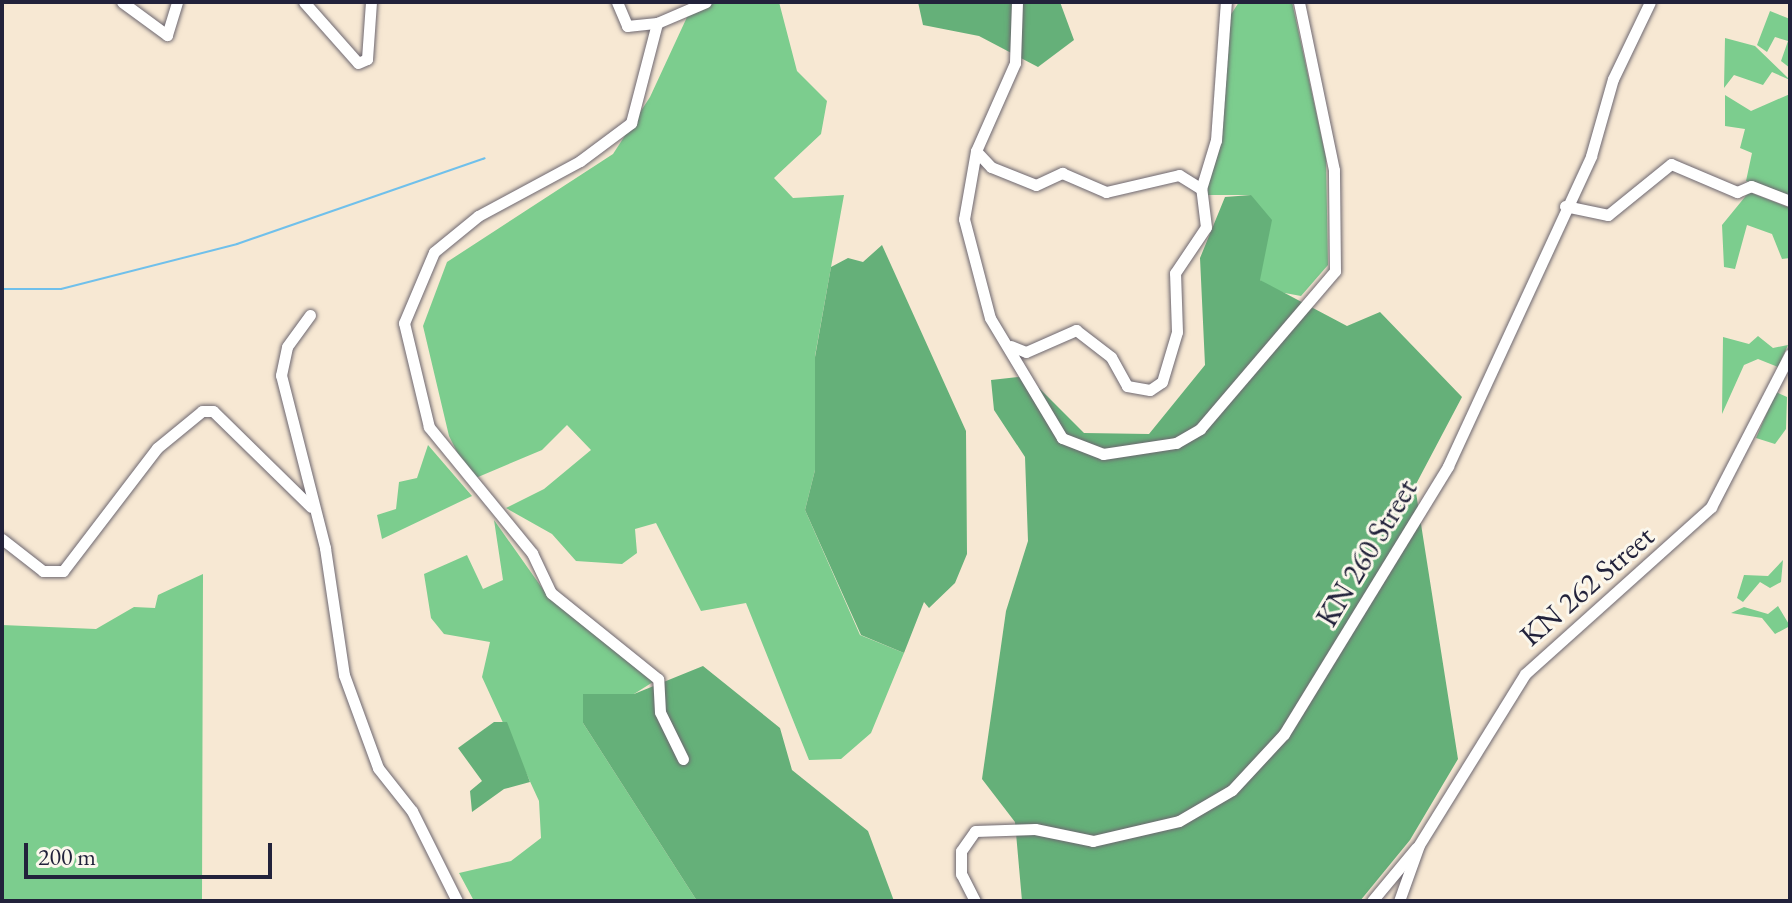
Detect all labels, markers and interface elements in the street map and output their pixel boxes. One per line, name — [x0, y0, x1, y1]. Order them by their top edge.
street label: KN 260 Street — [1309, 473, 1425, 633]
street label: KN 262 Street — [1513, 518, 1661, 654]
scale bar — [28, 827, 276, 877]
text: 200 m — [38, 841, 96, 872]

